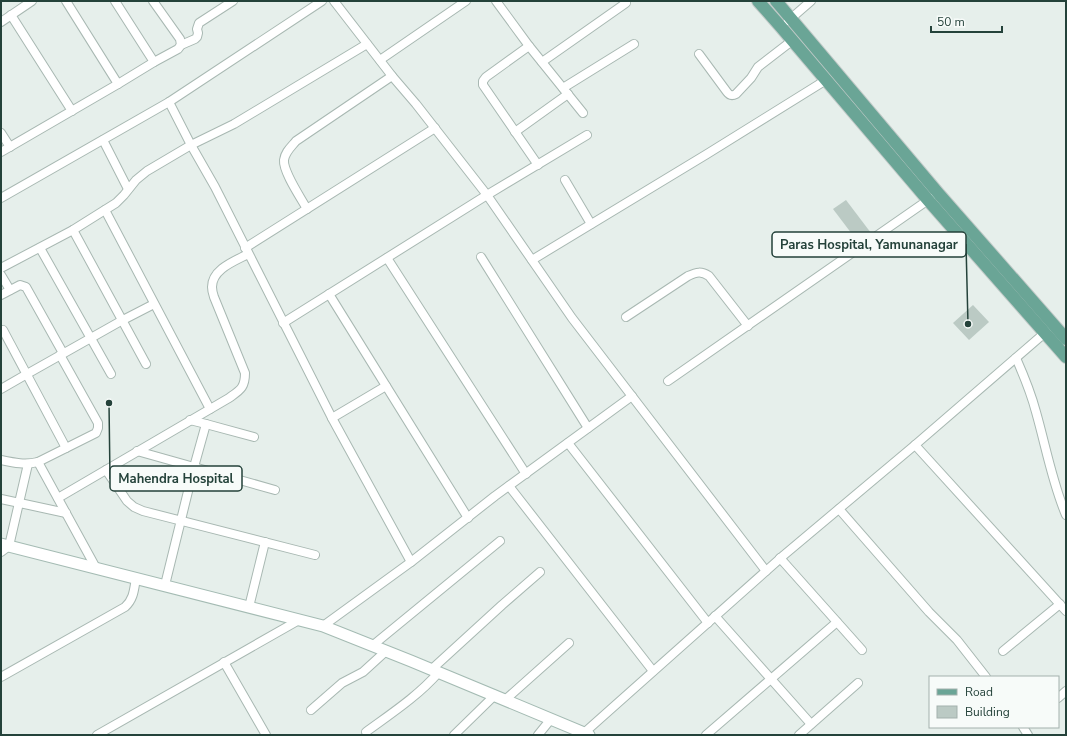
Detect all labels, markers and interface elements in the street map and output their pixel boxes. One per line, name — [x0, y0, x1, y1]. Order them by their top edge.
scale bar — [931, 8, 1002, 34]
text: 50 m — [937, 14, 965, 30]
callout: Paras Hospital, Yamunanagar — [772, 232, 966, 257]
text: Paras Hospital, Yamunanagar — [780, 236, 959, 254]
callout: Mahendra Hospital — [110, 466, 242, 491]
text: Mahendra Hospital — [118, 470, 235, 488]
legend — [929, 676, 1059, 728]
text: Road — [965, 684, 993, 700]
text: Building — [965, 704, 1010, 720]

